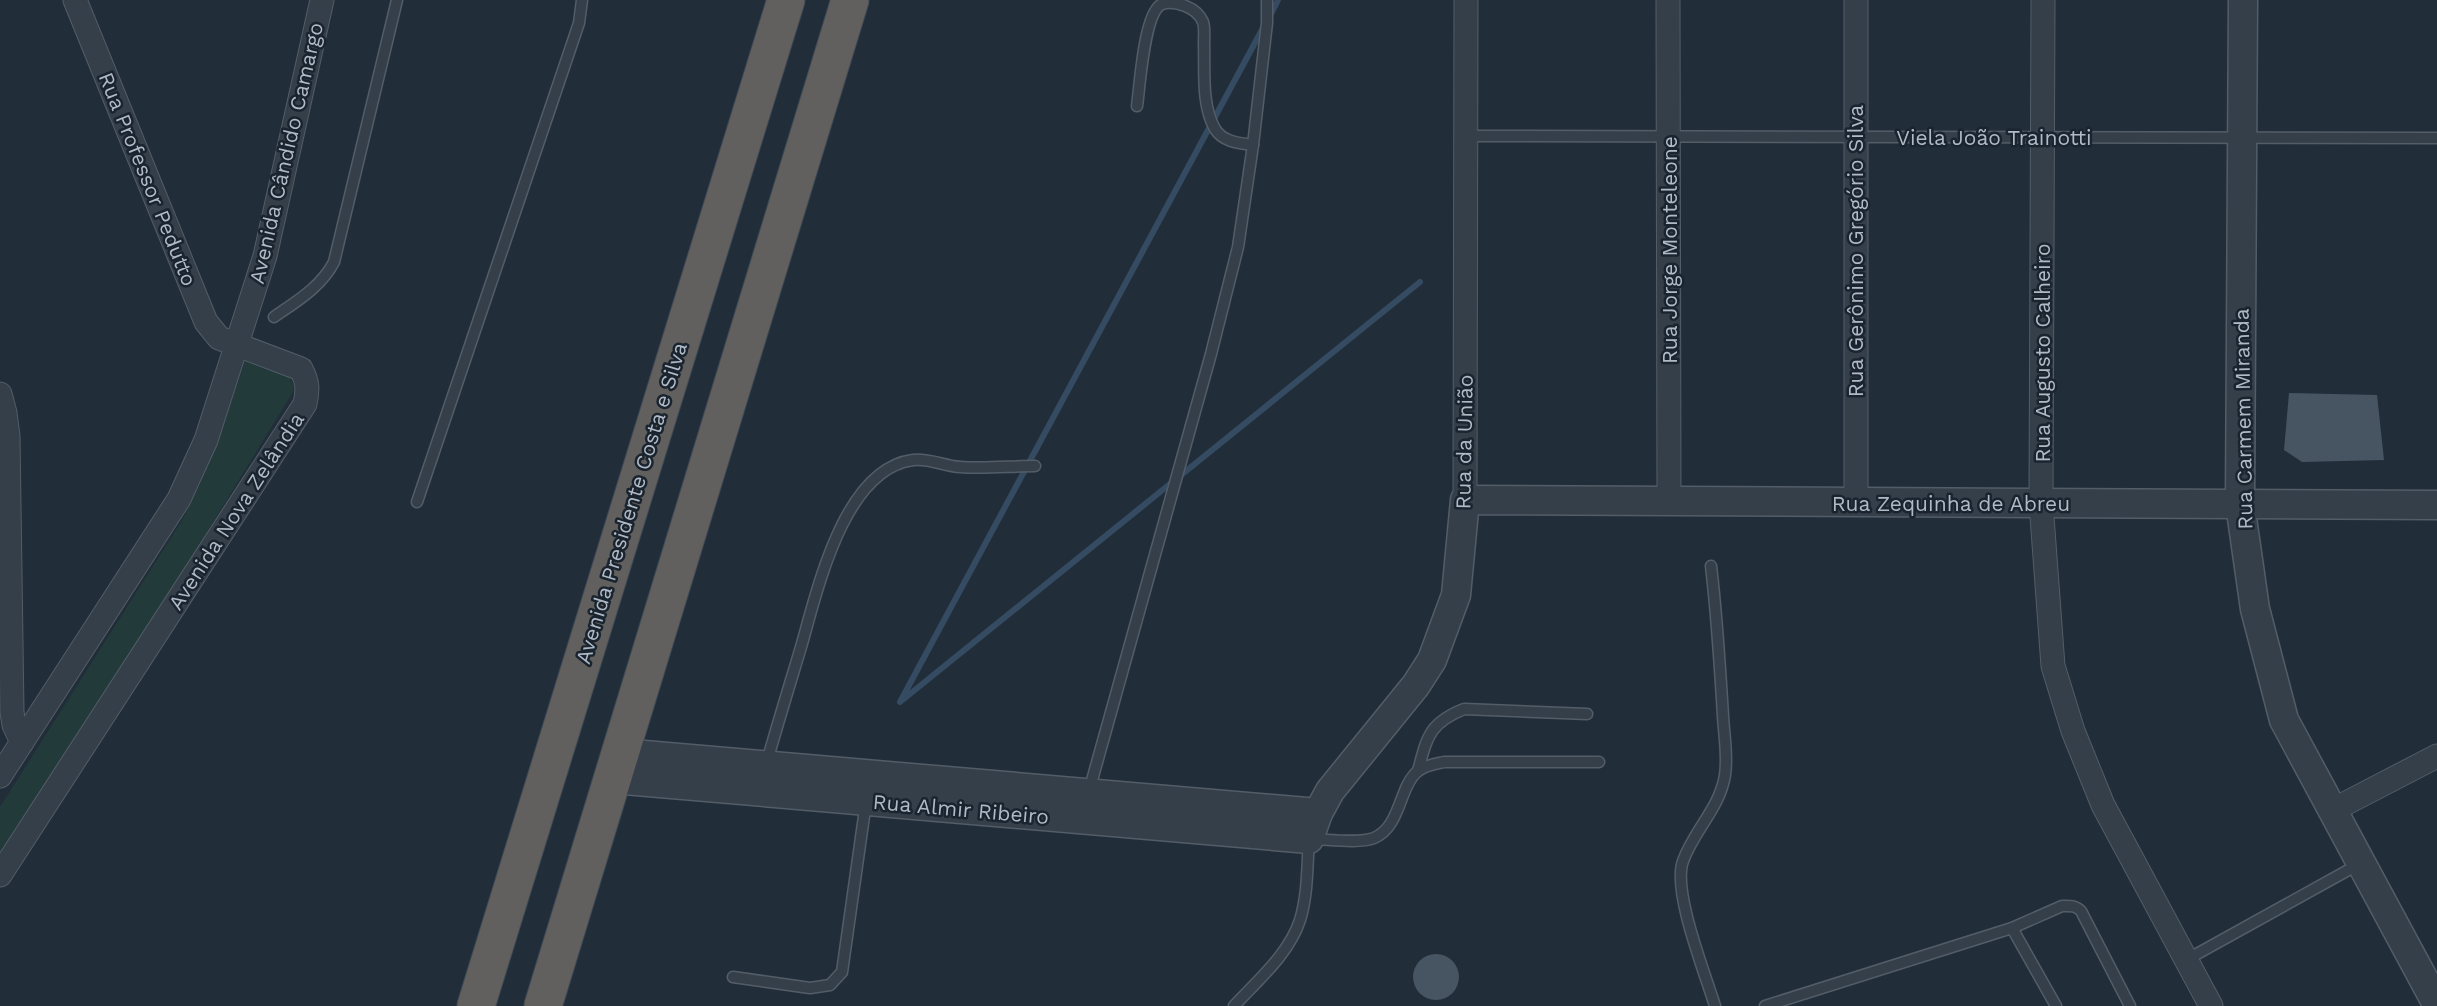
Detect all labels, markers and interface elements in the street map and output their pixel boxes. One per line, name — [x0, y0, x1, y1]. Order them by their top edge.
street label: Avenida Cândido Camargo — [244, 20, 328, 286]
street label: Rua Professor Pedutto — [94, 68, 202, 290]
street label: Rua Gerônimo Gregório Silva — [1843, 105, 1868, 397]
street label: Viela João Trainotti — [1896, 125, 2092, 150]
street label: Rua Jorge Monteleone — [1657, 136, 1682, 364]
street label: Rua Augusto Calheiro — [2030, 243, 2055, 463]
street label: Rua Carmem Miranda — [2229, 308, 2257, 530]
street label: Avenida Presidente Costa e Silva — [570, 339, 692, 667]
street label: Rua da União — [1450, 374, 1478, 510]
street label: Avenida Nova Zelândia — [163, 407, 309, 614]
street label: Rua Zequinha de Abreu — [1832, 491, 2070, 516]
street label: Rua Almir Ribeiro — [872, 789, 1050, 829]

